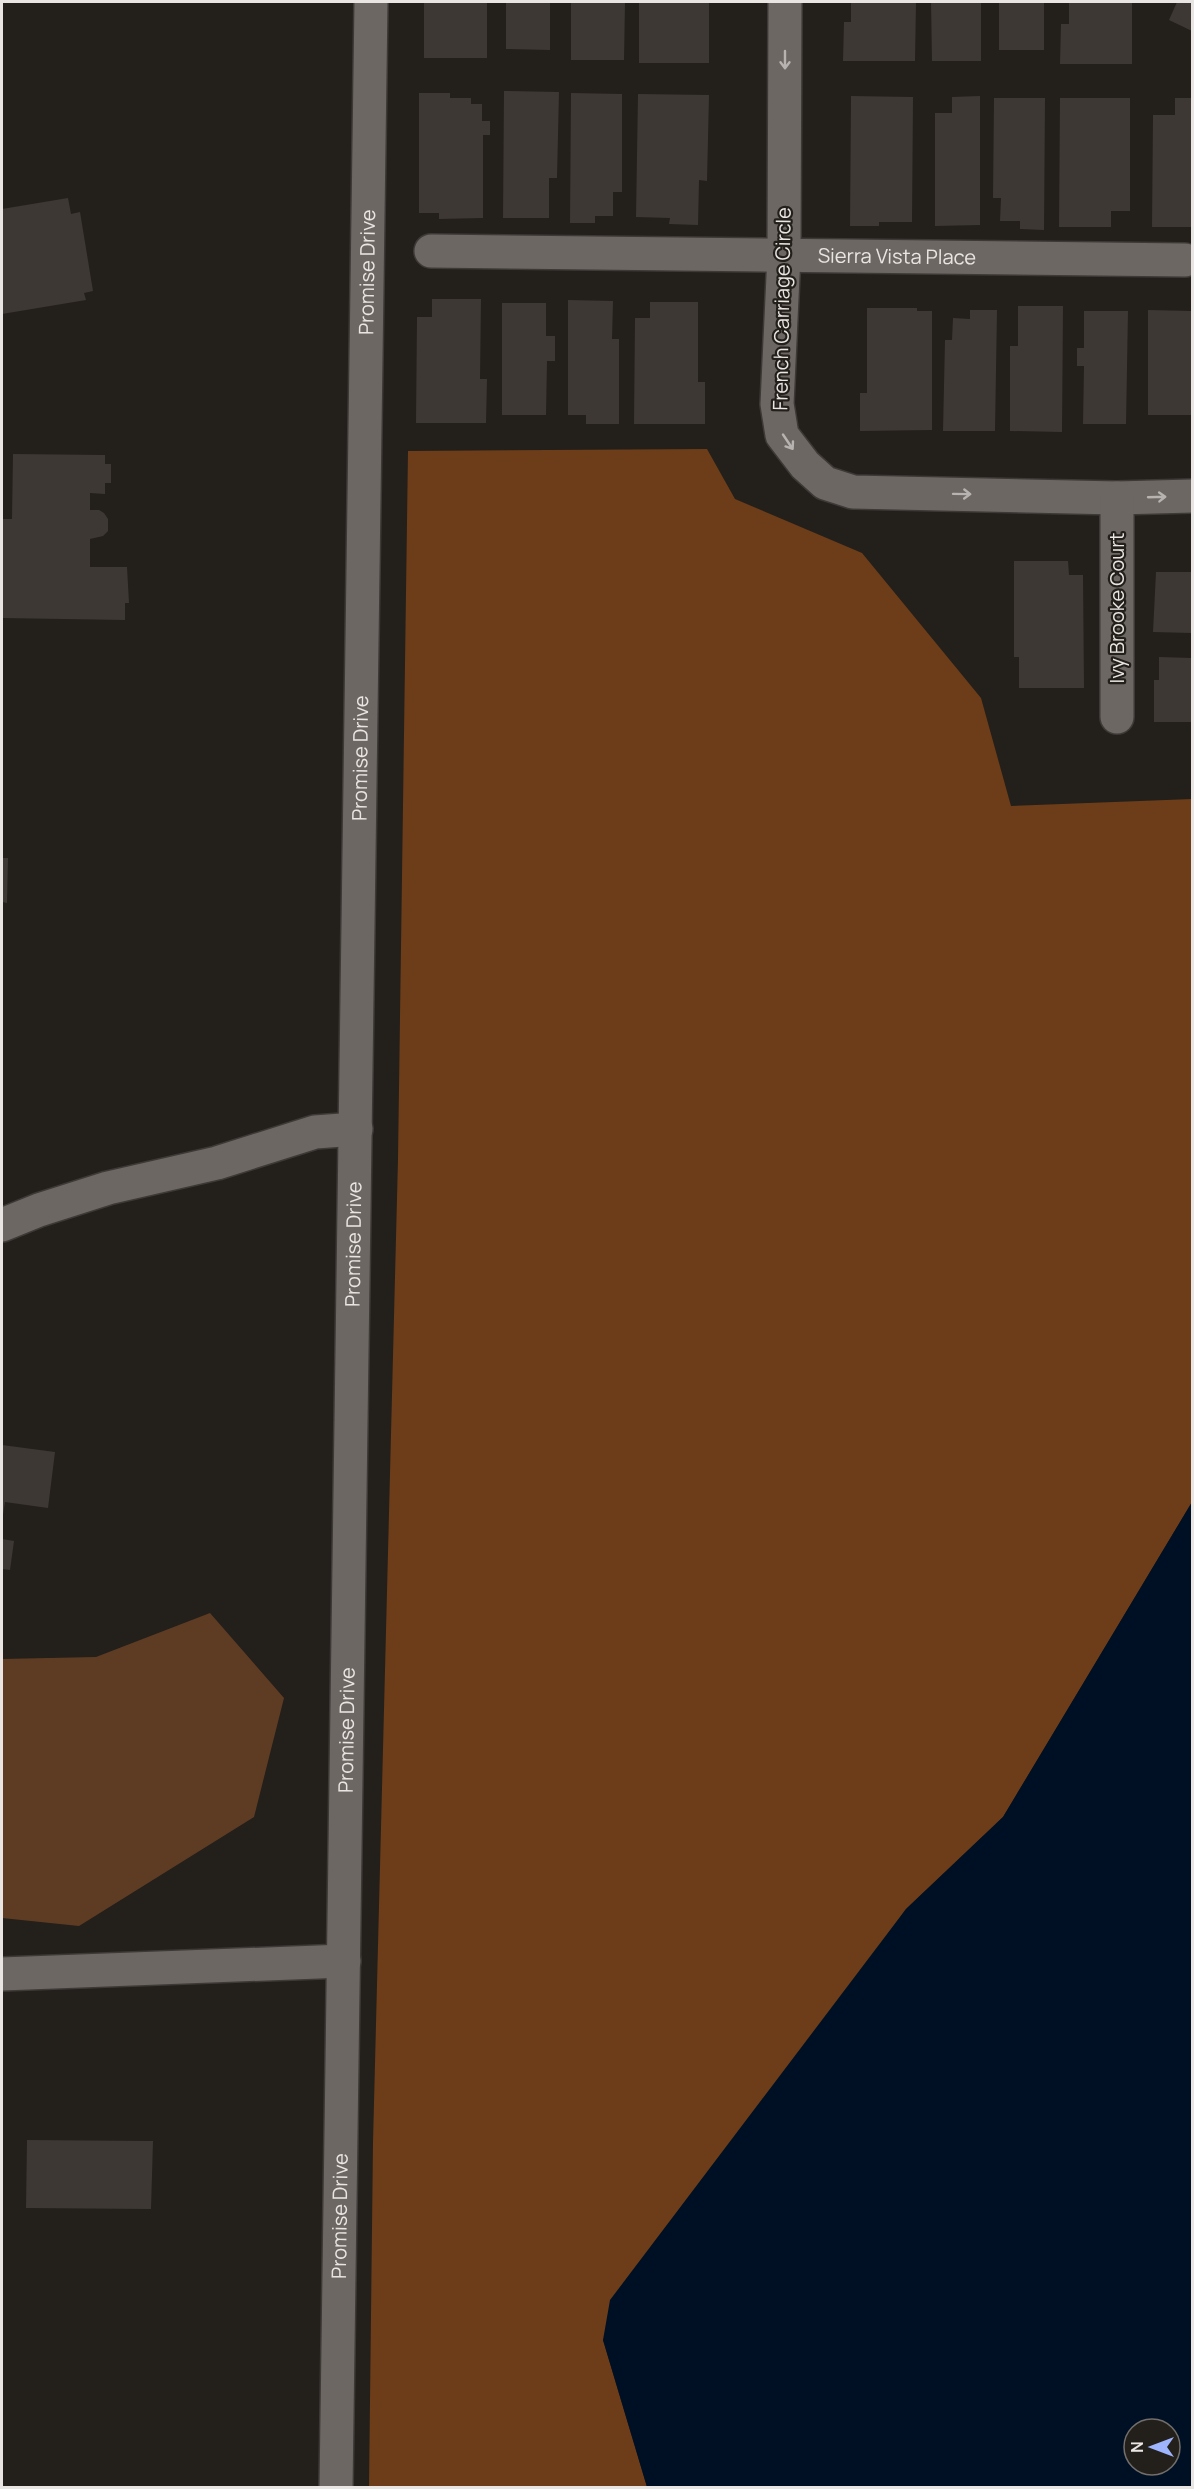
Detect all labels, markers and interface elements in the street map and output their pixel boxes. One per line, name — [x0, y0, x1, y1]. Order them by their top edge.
one-way arrow — [779, 49, 791, 69]
street label: French Carriage Circle — [766, 207, 797, 411]
street label: Promise Drive — [352, 209, 381, 335]
street label: Sierra Vista Place — [818, 242, 976, 271]
one-way arrow — [781, 433, 794, 450]
one-way arrow — [952, 489, 972, 500]
one-way arrow — [1147, 491, 1167, 503]
street label: Ivy Brooke Court — [1103, 533, 1130, 683]
street label: Promise Drive — [345, 695, 374, 821]
street label: Promise Drive — [339, 1181, 367, 1307]
street label: Promise Drive — [332, 1667, 361, 1793]
street label: Promise Drive — [325, 2153, 354, 2279]
north arrow — [1122, 2417, 1182, 2477]
text: N — [1126, 2441, 1148, 2453]

